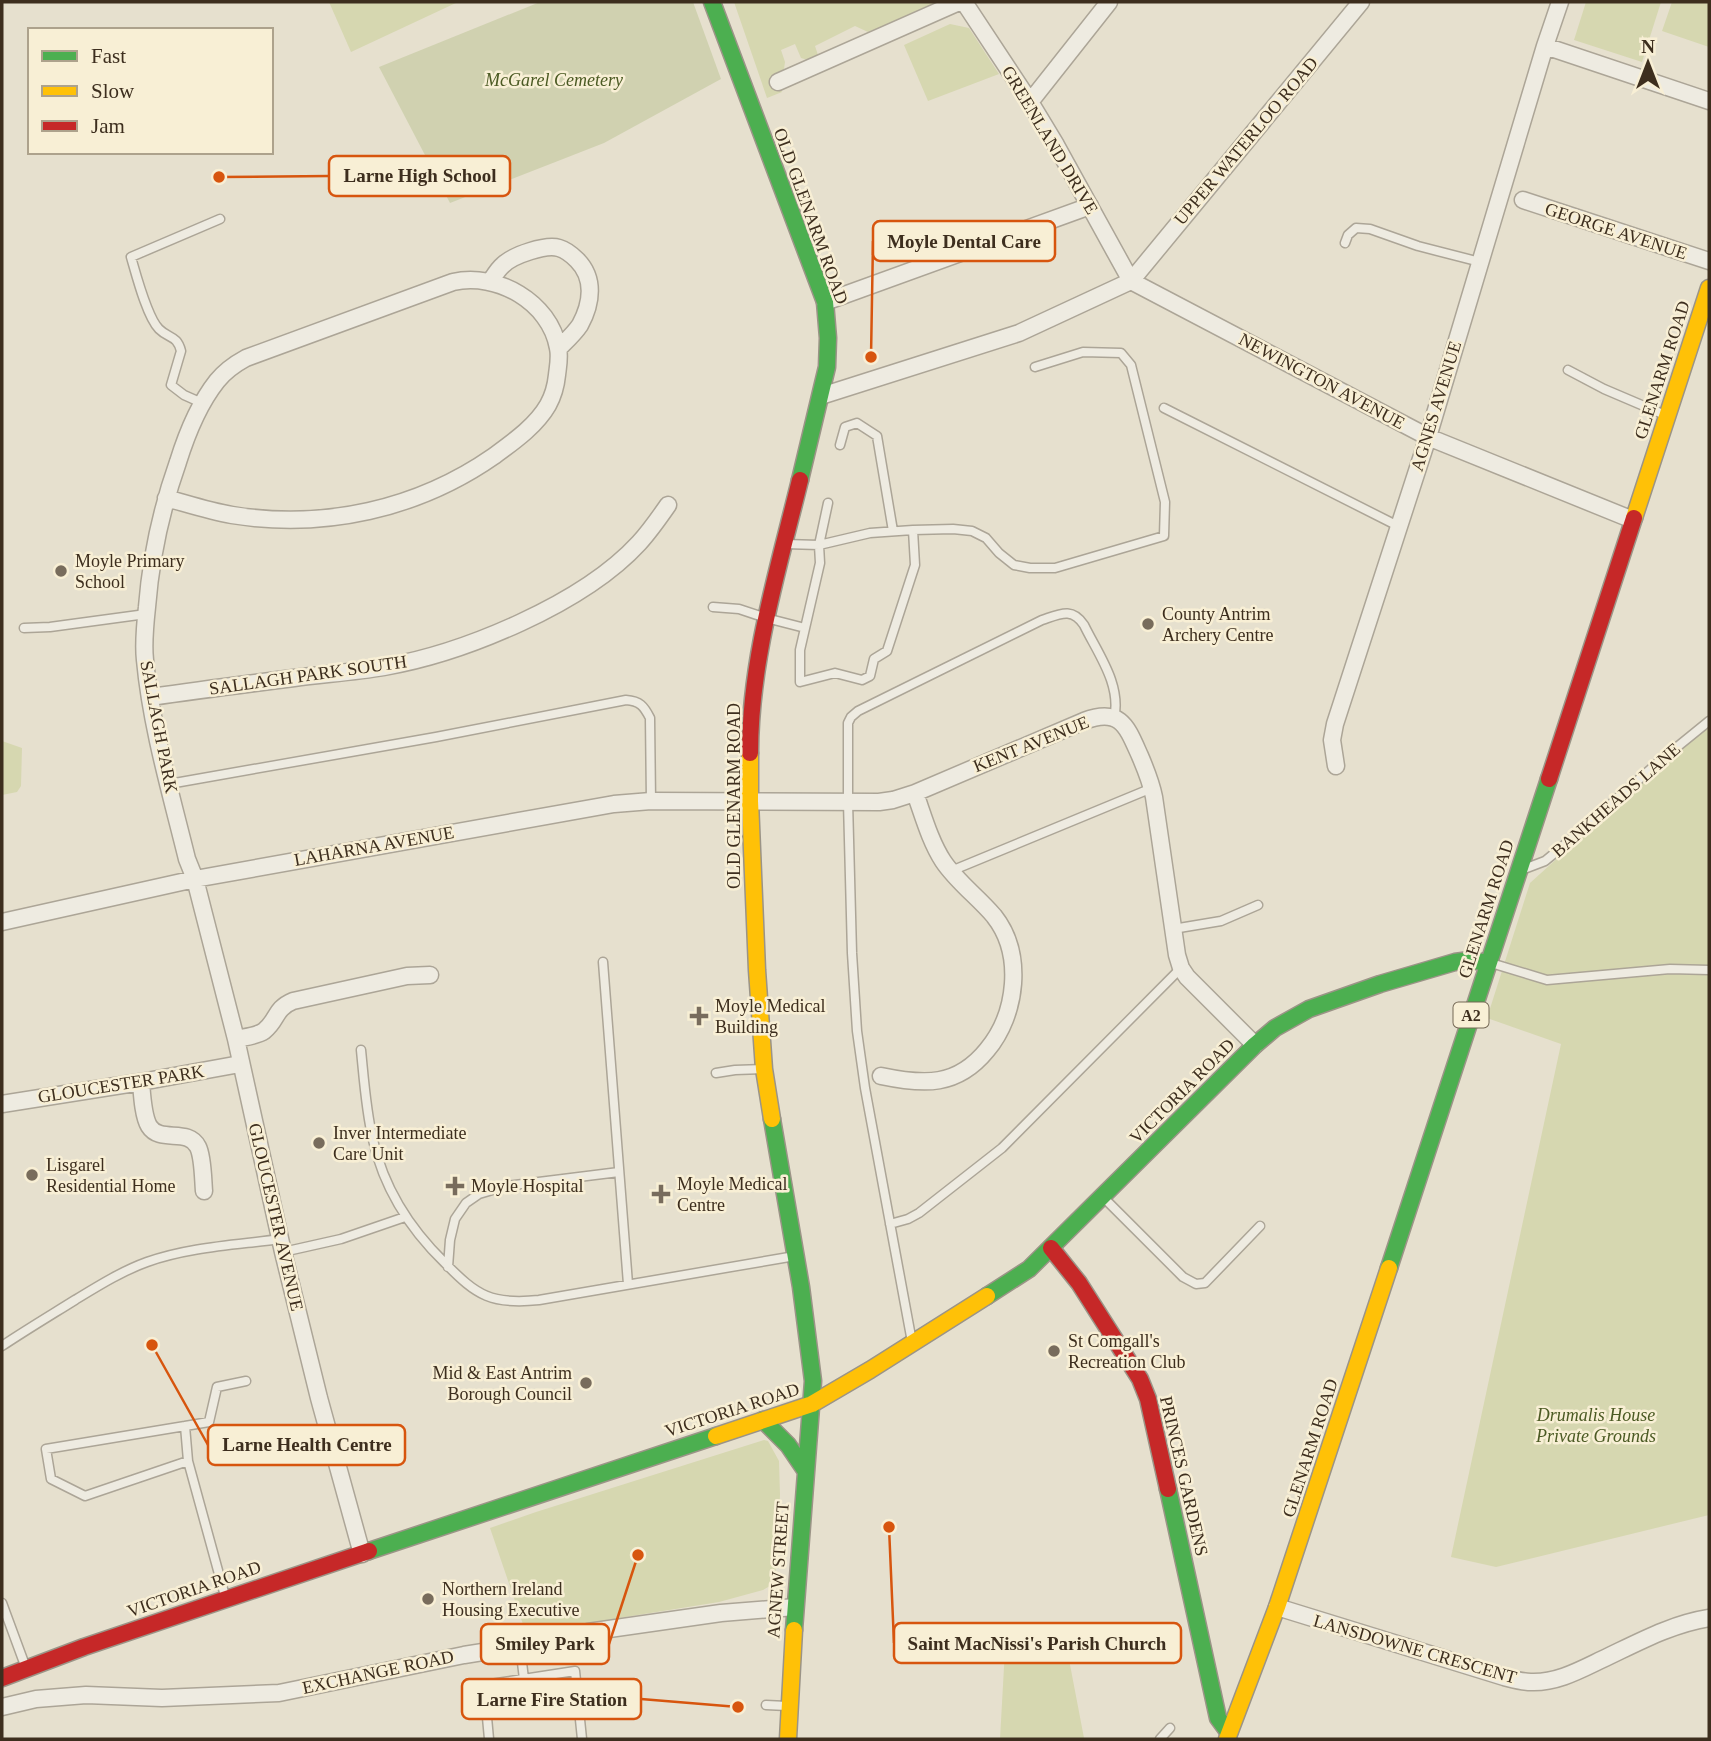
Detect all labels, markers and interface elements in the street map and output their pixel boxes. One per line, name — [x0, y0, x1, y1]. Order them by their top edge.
legend — [28, 28, 273, 154]
north arrow — [1613, 28, 1683, 98]
text: N — [1641, 36, 1655, 57]
text: Fast — [91, 44, 126, 68]
street label: UPPER WATERLOO ROAD — [1170, 53, 1322, 229]
street label: GREENLAND DRIVE — [998, 62, 1102, 218]
park label: McGarel Cemetery — [484, 70, 623, 90]
text: Slow — [91, 79, 135, 103]
text: Jam — [91, 114, 125, 138]
street label: OLD GLENARM ROAD — [770, 125, 852, 307]
callout: Larne High School — [329, 156, 510, 196]
text: Larne High School — [343, 165, 497, 186]
street label: GEORGE AVENUE — [1542, 199, 1690, 263]
callout: Moyle Dental Care — [873, 221, 1055, 261]
text: Moyle Dental Care — [887, 231, 1041, 252]
street label: GLENARM ROAD — [1630, 298, 1694, 442]
street label: NEWINGTON AVENUE — [1236, 329, 1408, 433]
street label: AGNES AVENUE — [1407, 338, 1465, 474]
place label: Moyle Primary School — [75, 551, 185, 592]
marker: Moyle Primary School — [53, 563, 69, 579]
place label: County Antrim Archery Centre — [1162, 604, 1273, 645]
marker: County Antrim Archery Centre — [1140, 616, 1156, 632]
street label: SALLAGH PARK SOUTH — [208, 651, 408, 699]
street label: SALLAGH PARK — [136, 659, 182, 795]
street label: OLD GLENARM ROAD — [724, 703, 744, 889]
street label: KENT AVENUE — [970, 712, 1092, 776]
street label: BANKHEADS LANE — [1548, 739, 1684, 861]
street label: LAHARNA AVENUE — [292, 822, 456, 870]
street label: GLENARM ROAD — [1454, 837, 1518, 981]
place label: Moyle Medical Building — [715, 996, 825, 1037]
road number: A2 — [1454, 1002, 1488, 1028]
marker: Moyle Medical Building — [689, 1006, 709, 1026]
street label: VICTORIA ROAD — [1125, 1034, 1239, 1148]
street label: GLOUCESTER PARK — [37, 1061, 205, 1107]
street label: GLOUCESTER AVENUE — [245, 1121, 307, 1313]
place label: Inver Intermediate Care Unit — [333, 1123, 466, 1164]
marker: Inver Intermediate Care Unit — [311, 1135, 327, 1151]
place label: Lisgarel Residential Home — [46, 1155, 175, 1196]
marker: Lisgarel Residential Home — [24, 1167, 40, 1183]
place label: Moyle Medical Centre — [677, 1174, 787, 1215]
marker: Moyle Hospital — [445, 1176, 465, 1196]
place label: Moyle Hospital — [471, 1176, 584, 1196]
marker: Moyle Medical Centre — [651, 1184, 671, 1204]
place label: St Comgall's Recreation Club — [1068, 1331, 1185, 1372]
marker: St Comgall's Recreation Club — [1046, 1343, 1062, 1359]
place label: Mid & East Antrim Borough Council — [433, 1363, 572, 1404]
marker: Mid & East Antrim Borough Council — [578, 1375, 594, 1391]
street label: GLENARM ROAD — [1278, 1376, 1342, 1520]
street label: VICTORIA ROAD — [662, 1379, 802, 1441]
street label: PRINCES GARDENS — [1156, 1394, 1212, 1558]
park label: Drumalis House Private Grounds — [1535, 1405, 1656, 1446]
callout: Larne Health Centre — [208, 1425, 405, 1465]
text: Larne Health Centre — [222, 1434, 392, 1455]
street label: AGNEW STREET — [763, 1501, 793, 1639]
street label: VICTORIA ROAD — [124, 1557, 264, 1621]
place label: Northern Ireland Housing Executive — [442, 1579, 579, 1620]
marker: Northern Ireland Housing Executive — [420, 1591, 436, 1607]
street label: LANSDOWNE CRESCENT — [1311, 1610, 1519, 1688]
callout: Saint MacNissi's Parish Church — [894, 1623, 1181, 1663]
callout: Smiley Park — [481, 1624, 609, 1664]
text: Smiley Park — [495, 1633, 595, 1654]
text: Saint MacNissi's Parish Church — [908, 1633, 1167, 1654]
street label: EXCHANGE ROAD — [300, 1646, 456, 1698]
callout: Larne Fire Station — [462, 1679, 641, 1719]
text: Larne Fire Station — [477, 1689, 628, 1710]

